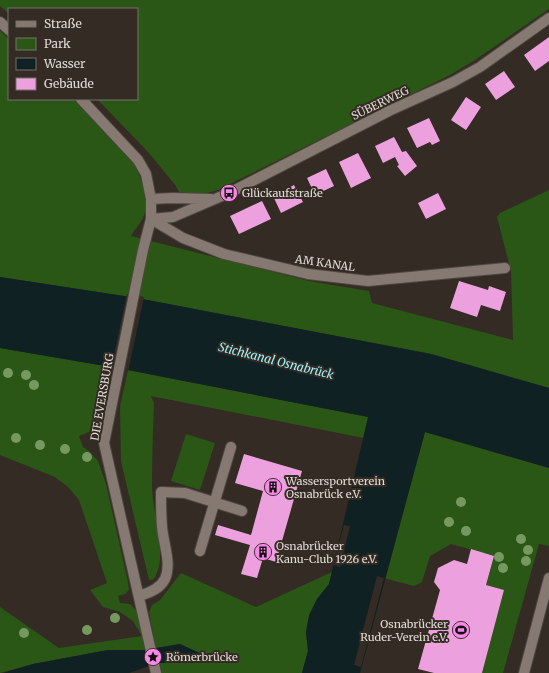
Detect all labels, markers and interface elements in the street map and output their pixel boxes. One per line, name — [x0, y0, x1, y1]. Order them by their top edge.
legend — [8, 8, 138, 100]
text: Straße — [44, 16, 82, 31]
text: Park — [44, 36, 71, 51]
text: Wasser — [43, 56, 86, 71]
text: Gebäude — [44, 76, 94, 91]
street label: SÜBERWEG — [349, 83, 411, 123]
bus stop icon: Glückaufstraße — [219, 183, 239, 203]
place label: Glückaufstraße — [242, 186, 323, 200]
street label: AM KANAL — [293, 252, 356, 274]
water label: Stichkanal Osnabrück — [217, 339, 336, 382]
street label: DIE EVERSBURG — [87, 352, 117, 442]
place label: Wassersportverein Osnabrück e.V. — [285, 474, 386, 501]
building icon: Wassersportverein Osnabrück e.V. — [263, 477, 283, 497]
place label: Osnabrücker Kanu-Club 1926 e.V. — [276, 539, 378, 566]
building icon: Osnabrücker Kanu-Club 1926 e.V. — [253, 542, 273, 562]
place label: Osnabrücker Ruder-Verein e.V. — [360, 617, 448, 644]
sports icon: Osnabrücker Ruder-Verein e.V. — [451, 620, 471, 640]
place icon: Römerbrücke — [143, 647, 163, 667]
place label: Römerbrücke — [166, 650, 238, 664]

